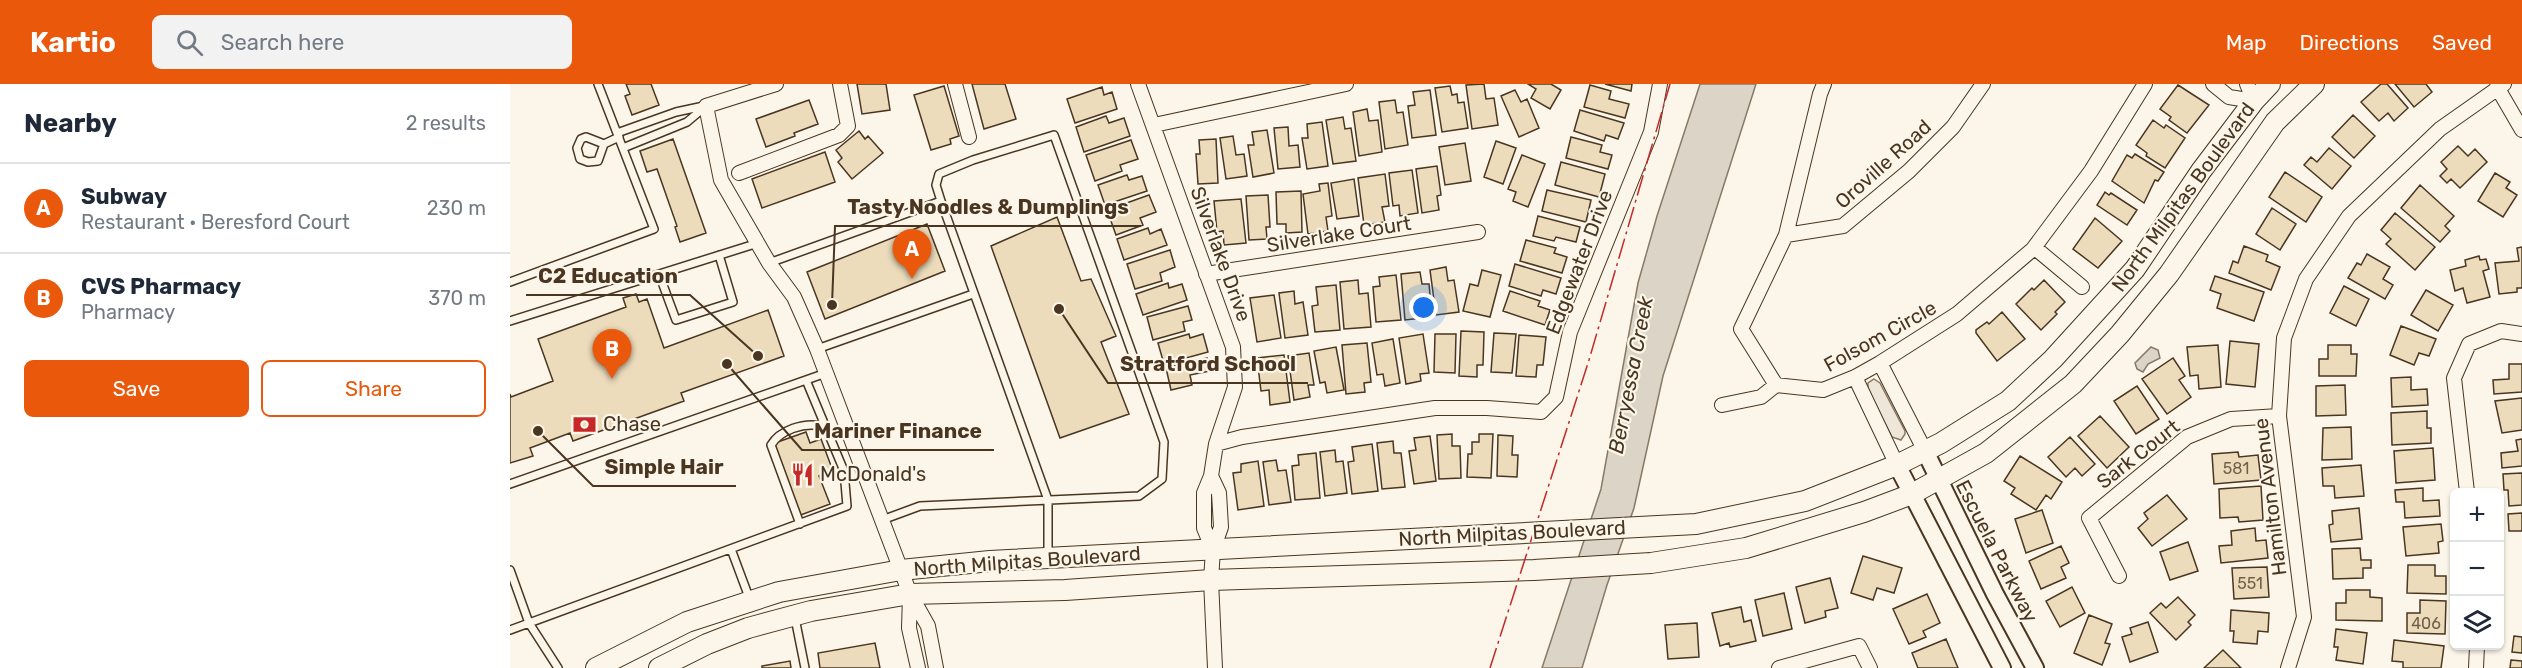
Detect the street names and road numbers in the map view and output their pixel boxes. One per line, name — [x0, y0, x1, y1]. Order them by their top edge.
street label: North Milpitas Boulevard — [2106, 98, 2260, 296]
street label: Oroville Road — [1830, 115, 1936, 213]
street label: Silverlake Drive — [1186, 183, 1256, 325]
street label: Edgewater Drive — [1540, 186, 1618, 338]
street label: Silverlake Court — [1265, 211, 1413, 257]
street label: Folsom Circle — [1820, 295, 1940, 377]
street label: Sark Court — [2092, 414, 2184, 494]
street label: Hamilton Avenue — [2248, 417, 2292, 577]
street label: Escuela Parkway — [1951, 476, 2043, 626]
street label: North Milpitas Boulevard — [1398, 515, 1626, 551]
street label: North Milpitas Boulevard — [913, 541, 1141, 581]

